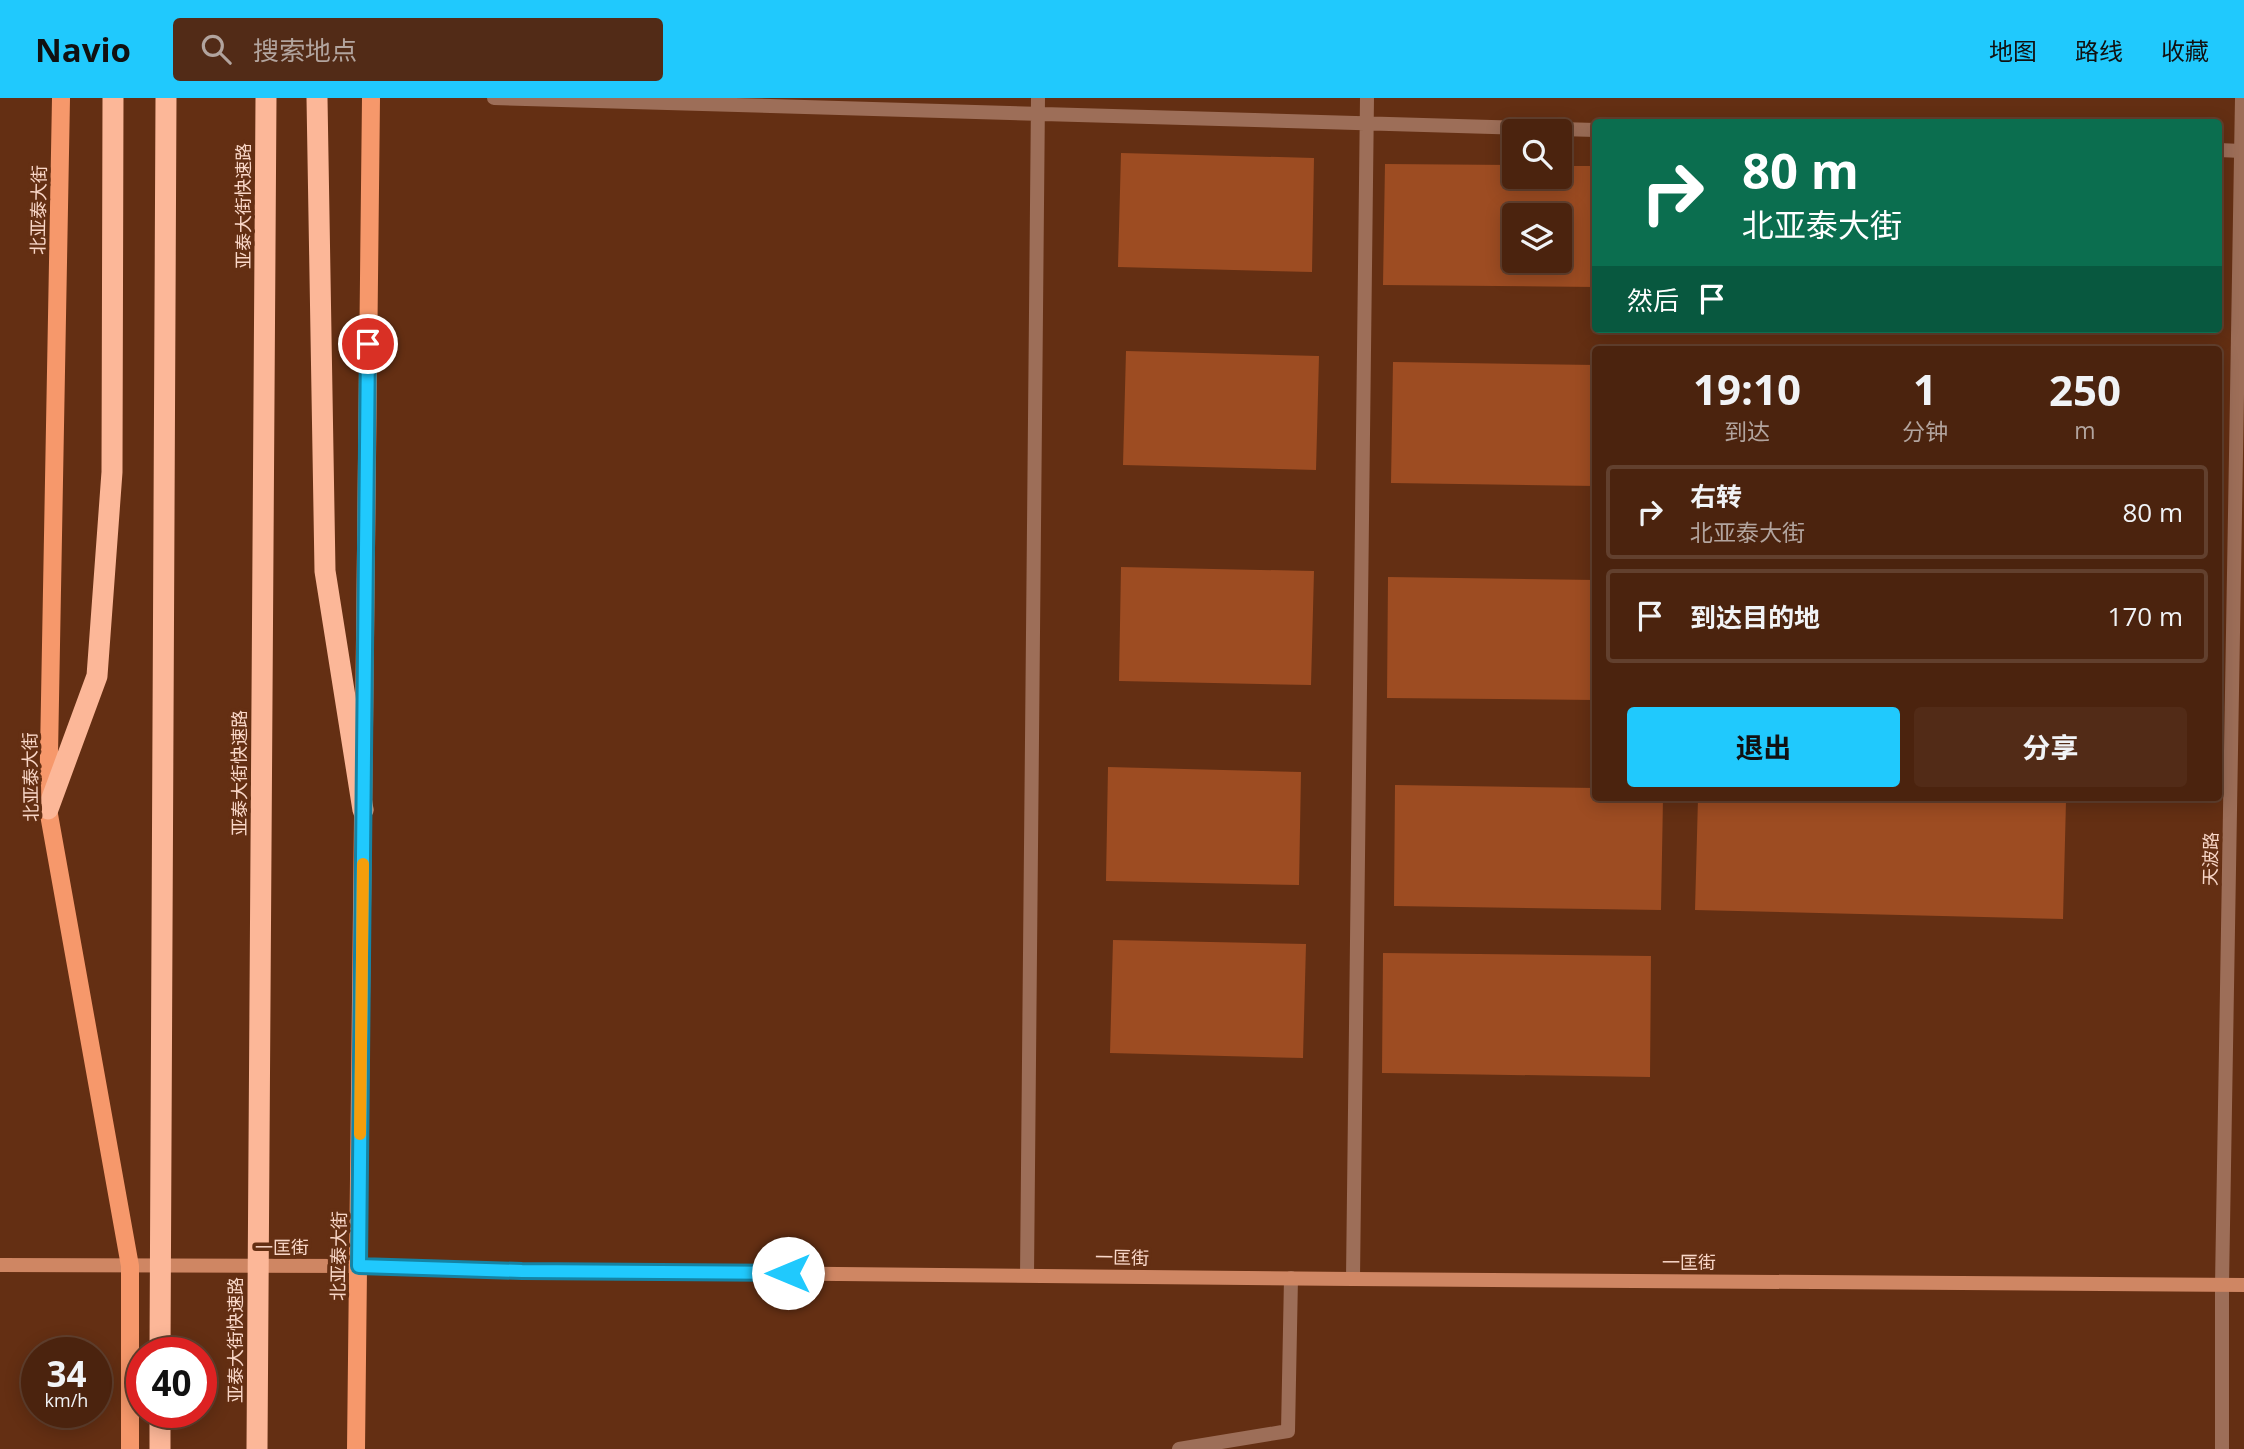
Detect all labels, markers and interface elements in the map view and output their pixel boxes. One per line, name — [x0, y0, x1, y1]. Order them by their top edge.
search box — [173, 18, 663, 81]
text: Navio — [35, 27, 131, 72]
icon: search — [197, 30, 235, 68]
text: 搜索地点 — [253, 32, 357, 68]
text: 地图 — [1989, 34, 2037, 67]
text: 路线 — [2075, 34, 2123, 67]
text: 收藏 — [2161, 34, 2209, 67]
map controls — [1502, 119, 1572, 273]
button: search — [1502, 119, 1572, 189]
text: 80 m — [1742, 137, 1859, 203]
street label: 亚泰大街快速路 — [231, 143, 255, 269]
icon: right — [1627, 147, 1718, 238]
street label: 北亚泰大街 — [25, 165, 51, 255]
button: layers — [1502, 203, 1572, 273]
text: 北亚泰大街 — [1742, 203, 1902, 246]
icon: arrive — [1693, 280, 1731, 318]
text: 然后 — [1627, 282, 1679, 318]
pin — [338, 314, 398, 374]
icon: arrive — [349, 325, 387, 363]
text: 19:10 — [1693, 360, 1801, 417]
text: 1 — [1913, 360, 1937, 417]
text: 250 — [2049, 361, 2121, 418]
text: m — [2074, 414, 2096, 446]
text: 到达 — [1724, 415, 1770, 447]
text: 分钟 — [1902, 415, 1948, 447]
text: 右转 — [1690, 478, 1742, 514]
icon: right — [1631, 493, 1669, 531]
text: 80 m — [2122, 494, 2183, 530]
text: 北亚泰大街 — [1690, 516, 1805, 548]
icon: arrive — [1631, 597, 1669, 635]
text: 170 m — [2108, 598, 2183, 634]
text: 到达目的地 — [1690, 599, 1820, 635]
button: 退出 — [1627, 707, 1900, 787]
button: 分享 — [1914, 707, 2187, 787]
street label: 亚泰大街快速路 — [227, 710, 251, 836]
street label: 北亚泰大街 — [17, 732, 43, 822]
street label: 天波路 — [2198, 832, 2222, 886]
street label: 北亚泰大街 — [325, 1211, 351, 1301]
street label: 一匡街 — [255, 1235, 309, 1259]
position arrow — [751, 1236, 825, 1310]
street label: 一匡街 — [1095, 1245, 1149, 1269]
street label: 一匡街 — [1662, 1250, 1716, 1274]
street label: 亚泰大街快速路 — [223, 1277, 247, 1403]
speed limit sign: 40 — [126, 1337, 217, 1428]
text: 34 — [46, 1350, 87, 1397]
text: km/h — [45, 1388, 88, 1412]

